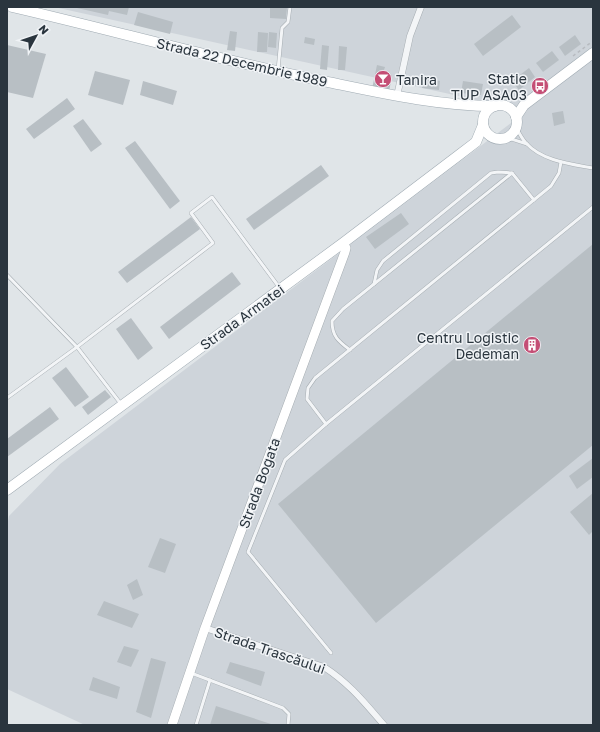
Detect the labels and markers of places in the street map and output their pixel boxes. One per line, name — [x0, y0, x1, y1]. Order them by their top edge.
bar icon: Tanira — [373, 69, 393, 89]
place label: Statie TUP ASA03 — [451, 70, 527, 103]
place label: Tanira — [396, 71, 437, 88]
bus stop icon: Statie TUP ASA03 — [530, 76, 550, 96]
place label: Centru Logistic Dedeman — [417, 329, 519, 362]
building icon: Centru Logistic Dedeman — [522, 335, 542, 355]

